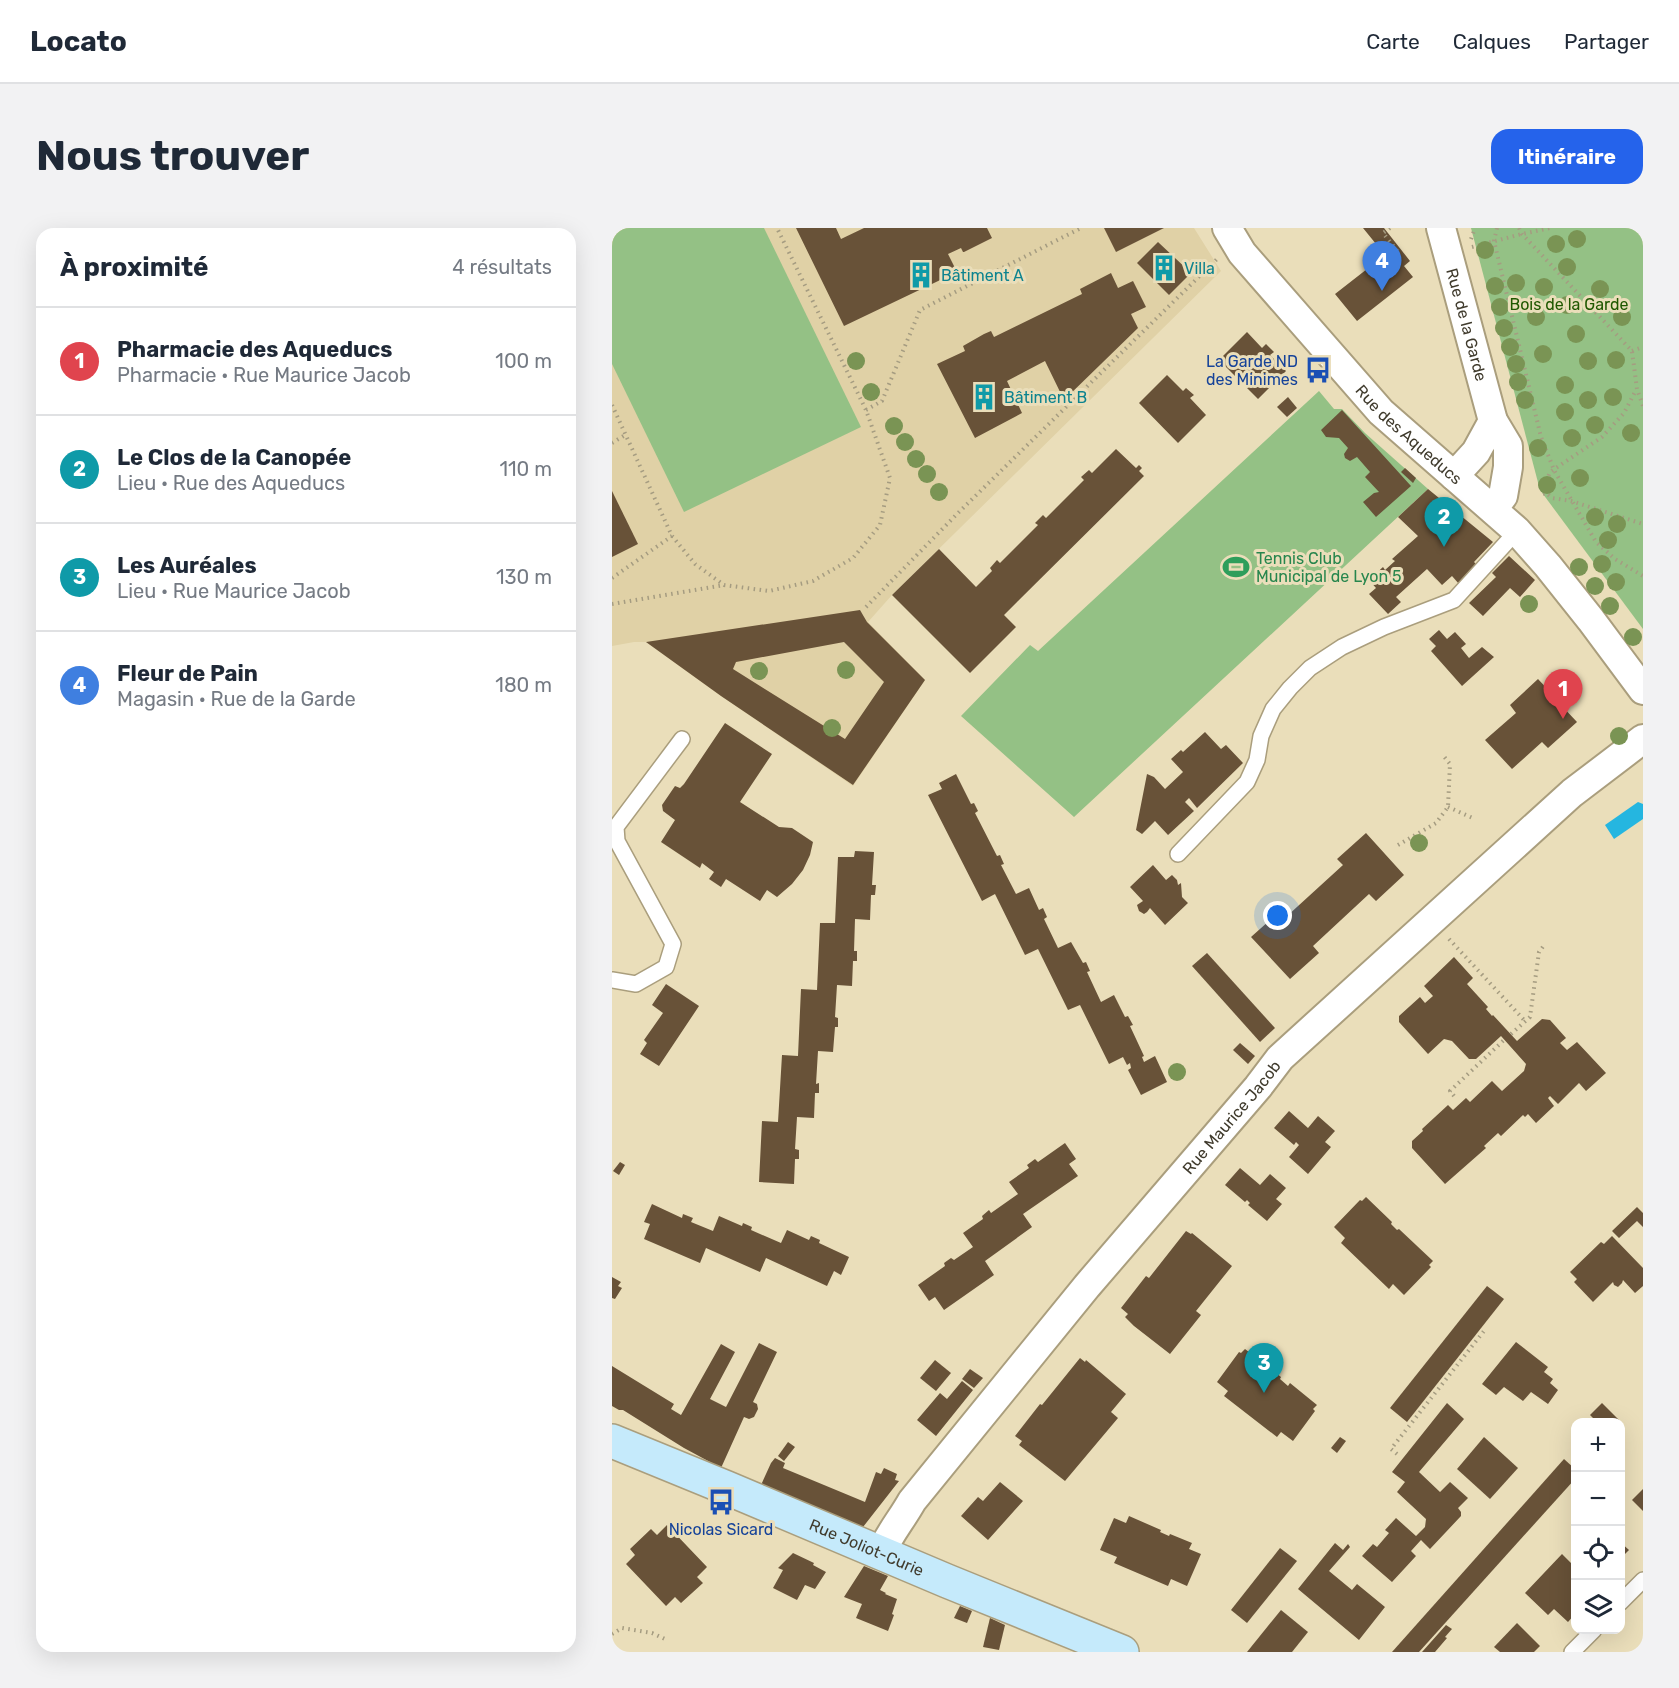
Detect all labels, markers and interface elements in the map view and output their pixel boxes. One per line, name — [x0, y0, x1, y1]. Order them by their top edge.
text: Locato — [30, 25, 127, 58]
text: Carte — [1366, 29, 1420, 54]
text: Calques — [1453, 29, 1531, 54]
text: Partager — [1564, 29, 1649, 54]
button: Itinéraire — [1491, 129, 1643, 184]
text: Nous trouver — [36, 131, 309, 181]
pin: 4 — [1362, 242, 1402, 291]
text: À proximité — [60, 252, 209, 283]
building icon: Villa — [1149, 253, 1179, 283]
text: 4 résultats — [452, 255, 552, 279]
place label: Villa — [1184, 259, 1215, 278]
building icon: Bâtiment A — [906, 260, 936, 290]
place label: Bâtiment A — [941, 266, 1024, 285]
street label: Rue de la Garde — [1443, 266, 1491, 383]
park label: Bois de la Garde — [1510, 295, 1629, 314]
text: Pharmacie des Aqueducs — [117, 336, 392, 363]
text: 1 — [75, 349, 84, 373]
text: 100 m — [495, 349, 552, 373]
place label: La Garde ND des Minimes — [1206, 352, 1298, 389]
bus stop icon: La Garde ND des Minimes — [1303, 355, 1333, 385]
text: Pharmacie · Rue Maurice Jacob — [117, 363, 411, 387]
street label: Rue des Aqueducs — [1352, 381, 1466, 488]
building icon: Bâtiment B — [969, 382, 999, 412]
place label: Bâtiment B — [1004, 388, 1087, 407]
text: Le Clos de la Canopée — [117, 444, 351, 471]
text: 2 — [73, 457, 86, 481]
text: 110 m — [500, 457, 552, 481]
text: Lieu · Rue des Aqueducs — [117, 471, 345, 495]
pin: 2 — [1424, 498, 1464, 547]
place label: Tennis Club Municipal de Lyon 5 — [1256, 549, 1402, 586]
text: Les Auréales — [117, 552, 257, 579]
sports icon: Tennis Club Municipal de Lyon 5 — [1221, 552, 1251, 582]
text: 3 — [73, 565, 86, 589]
text: 130 m — [496, 565, 552, 589]
text: Lieu · Rue Maurice Jacob — [117, 579, 351, 603]
text: Fleur de Pain — [117, 660, 258, 687]
pin: 1 — [1544, 670, 1582, 719]
text: 4 — [73, 673, 86, 697]
text: 180 m — [495, 673, 552, 697]
text: Magasin · Rue de la Garde — [117, 687, 356, 711]
your location — [1263, 901, 1292, 930]
street label: Rue Maurice Jacob — [1178, 1057, 1284, 1178]
pin: 3 — [1244, 1344, 1284, 1393]
map controls — [1571, 1418, 1625, 1634]
button: + — [1571, 1418, 1625, 1472]
button: − — [1571, 1472, 1625, 1526]
bus stop icon: Nicolas Sicard — [706, 1487, 736, 1517]
street label: Rue Joliot-Curie — [807, 1515, 927, 1580]
place label: Nicolas Sicard — [669, 1520, 773, 1539]
button: locate — [1571, 1526, 1625, 1580]
button: layers — [1571, 1580, 1625, 1634]

